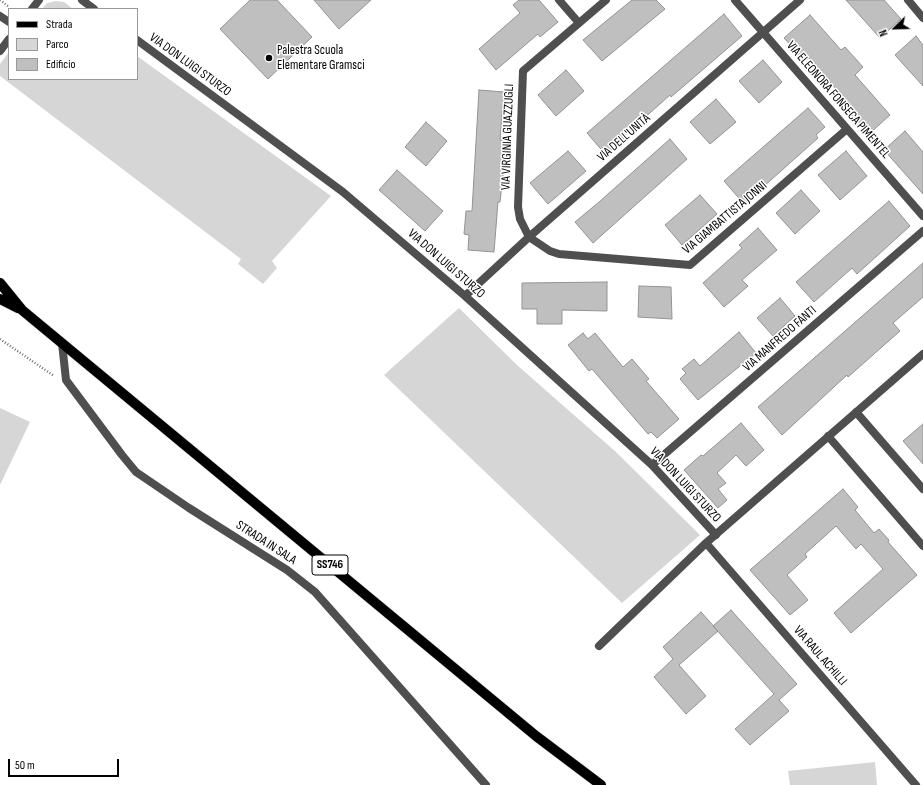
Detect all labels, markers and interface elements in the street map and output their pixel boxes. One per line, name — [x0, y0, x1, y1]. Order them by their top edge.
legend — [8, 8, 138, 80]
north arrow — [875, 8, 915, 48]
text: Strada — [46, 17, 72, 32]
text: N — [876, 28, 891, 38]
street label: VIA DON LUIGI STURZO — [146, 30, 234, 100]
text: Parco — [46, 37, 69, 52]
street label: VIA ELEONORA FONSECA PIMENTEL — [783, 38, 893, 162]
place label: Palestra Scuola Elementare Gramsci — [277, 43, 365, 74]
marker: Palestra Scuola Elementare Gramsci — [264, 53, 274, 63]
text: Edificio — [46, 57, 75, 72]
street label: VIA VIRGINIA GUAZZUGLI — [498, 84, 518, 190]
street label: VIA DELL'UNITÀ — [594, 111, 654, 165]
street label: VIA GIAMBATTISTA JONNI — [680, 178, 770, 258]
street label: VIA DON LUIGI STURZO — [404, 226, 488, 302]
street label: VIA MANFREDO FANTI — [740, 303, 820, 375]
street label: VIA DON LUIGI STURZO — [646, 444, 724, 526]
street label: STRADA IN SALA — [233, 518, 299, 568]
road number: SS746 — [312, 555, 348, 575]
street label: VIA RAUL ACHILLI — [790, 623, 850, 689]
scale bar — [10, 751, 121, 777]
text: 50 m — [15, 758, 35, 773]

